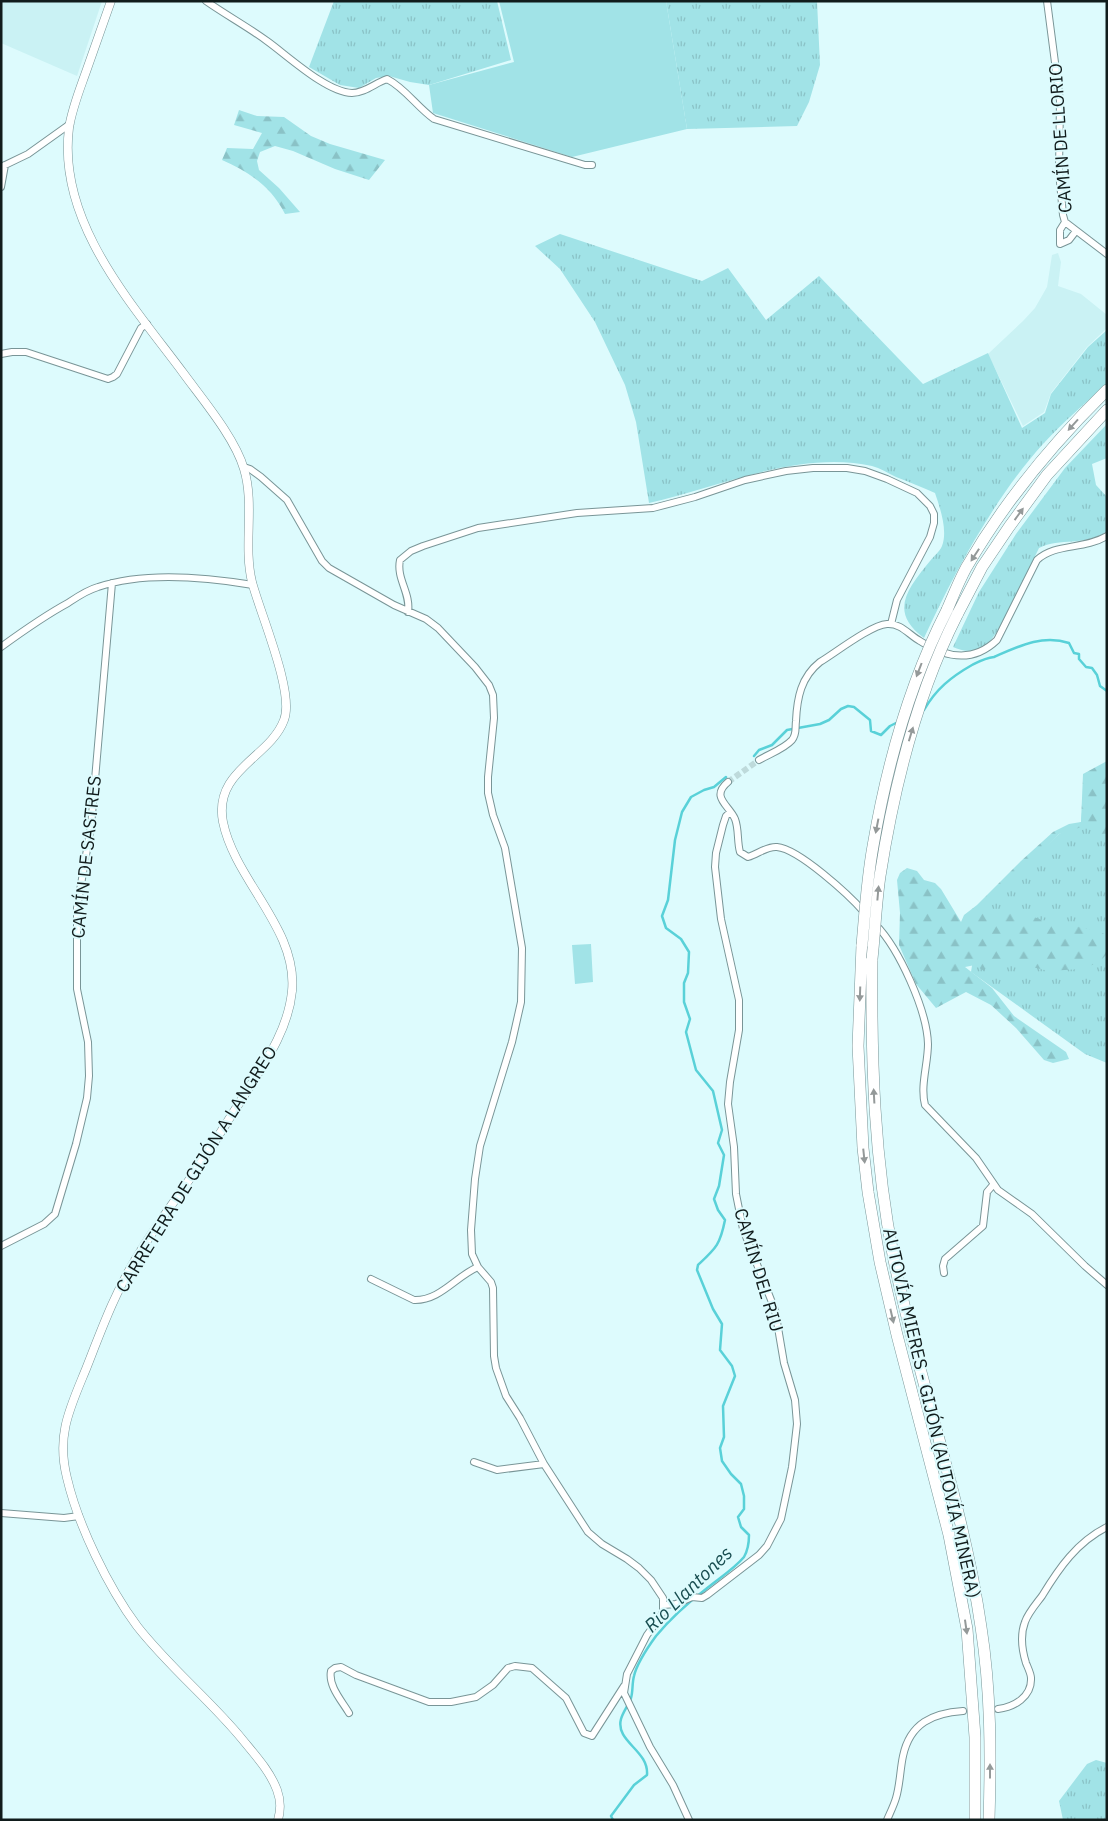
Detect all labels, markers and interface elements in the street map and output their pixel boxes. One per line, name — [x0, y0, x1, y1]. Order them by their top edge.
street label: CAMÍN DE LLORIO — [1043, 62, 1077, 214]
one-way arrow — [1067, 418, 1078, 431]
one-way arrow — [1014, 507, 1024, 521]
one-way arrow — [970, 548, 980, 561]
one-way arrow — [915, 663, 923, 678]
one-way arrow — [907, 726, 915, 741]
street label: CAMÍN DE SASTRES — [66, 775, 106, 939]
one-way arrow — [872, 819, 880, 835]
one-way arrow — [874, 885, 882, 901]
one-way arrow — [856, 986, 864, 1002]
street label: CARRETERA DE GIJÓN A LANGREO — [110, 1041, 282, 1297]
one-way arrow — [869, 1087, 877, 1103]
one-way arrow — [860, 1148, 868, 1164]
street label: CAMÍN DEL RIU — [729, 1205, 789, 1335]
street label: AUTOVÍA MIERES - GIJÓN (AUTOVÍA MINERA) — [878, 1226, 986, 1600]
one-way arrow — [888, 1308, 896, 1323]
water label: Rio Llantones — [639, 1541, 737, 1637]
one-way arrow — [962, 1619, 970, 1635]
one-way arrow — [986, 1763, 994, 1779]

